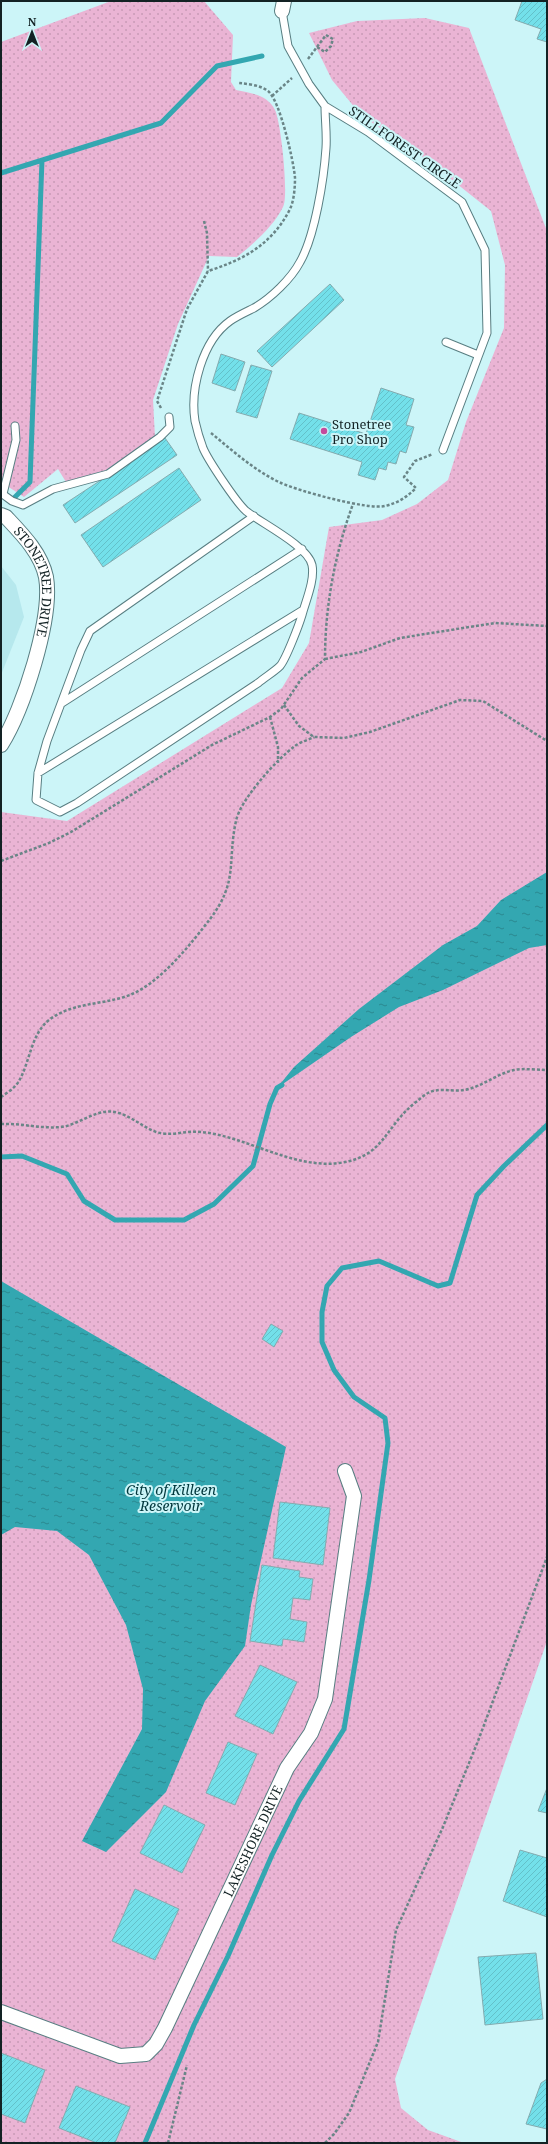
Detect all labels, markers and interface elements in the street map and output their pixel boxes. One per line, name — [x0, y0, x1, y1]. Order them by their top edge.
north arrow — [12, 12, 52, 52]
text: N — [28, 14, 37, 29]
street label: STILLFOREST CIRCLE — [345, 101, 465, 193]
place label: Stonetree Pro Shop — [332, 415, 391, 448]
marker: Stonetree Pro Shop — [319, 426, 329, 436]
street label: STONETREE DRIVE — [10, 522, 56, 639]
water label: City of Killeen Reservoir — [126, 1480, 217, 1515]
street label: LAKESHORE DRIVE — [219, 1782, 287, 1900]

